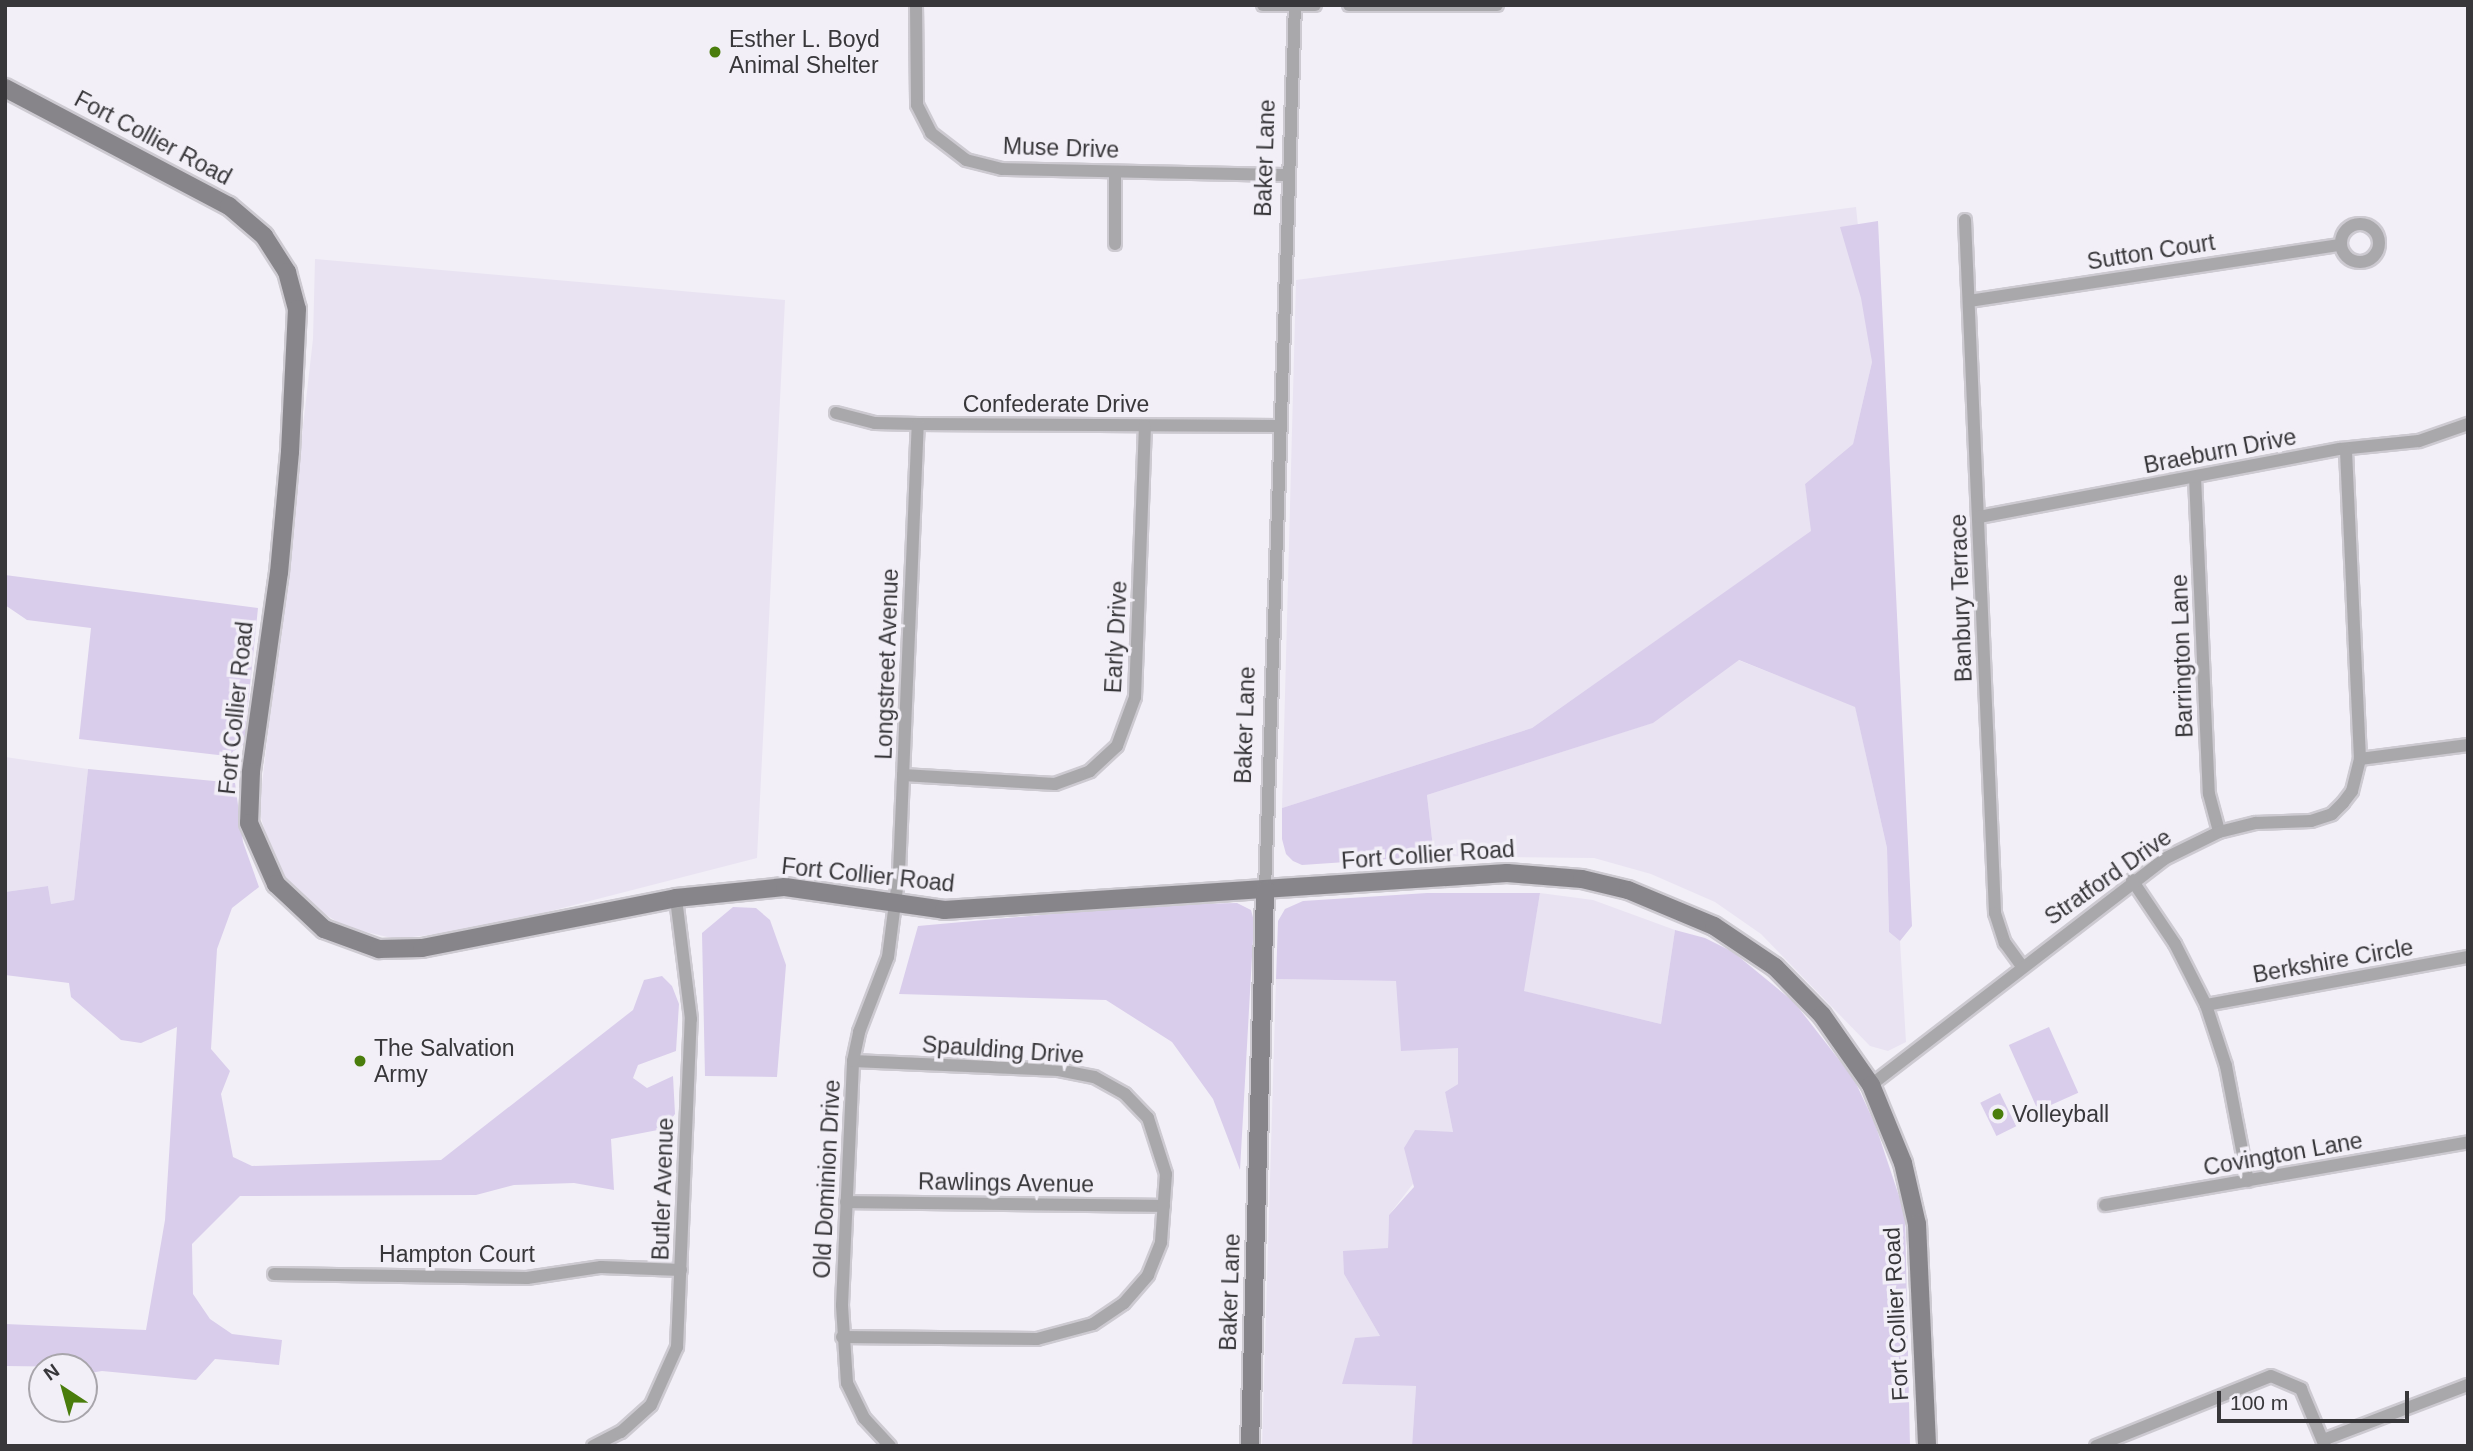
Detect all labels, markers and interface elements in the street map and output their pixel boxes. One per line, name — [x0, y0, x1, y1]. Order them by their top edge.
place label: Esther L. Boyd Animal Shelter — [729, 25, 880, 79]
marker: Esther L. Boyd Animal Shelter — [707, 44, 723, 60]
street label: Fort Collier Road — [70, 85, 236, 191]
street label: Baker Lane — [1249, 99, 1281, 217]
street label: Muse Drive — [1002, 132, 1120, 164]
street label: Sutton Court — [2085, 228, 2217, 276]
street label: Confederate Drive — [963, 390, 1149, 418]
street label: Braeburn Drive — [2141, 423, 2299, 479]
street label: Banbury Terrace — [1944, 513, 1978, 683]
street label: Longstreet Avenue — [870, 567, 904, 761]
street label: Barrington Lane — [2165, 574, 2199, 738]
street label: Early Drive — [1099, 580, 1133, 694]
street label: Fort Collier Road — [213, 620, 259, 796]
street label: Baker Lane — [1229, 666, 1261, 784]
street label: Stratford Drive — [2039, 823, 2177, 931]
street label: Fort Collier Road — [1340, 835, 1516, 875]
street label: Fort Collier Road — [780, 852, 956, 898]
street label: Berkshire Circle — [2251, 933, 2415, 989]
street label: Spaulding Drive — [921, 1031, 1085, 1069]
place label: The Salvation Army — [374, 1034, 515, 1088]
marker: The Salvation Army — [352, 1053, 368, 1069]
street label: Old Dominion Drive — [808, 1079, 846, 1279]
place label: Volleyball — [2012, 1100, 2109, 1128]
marker: Volleyball — [1990, 1106, 2006, 1122]
street label: Butler Avenue — [647, 1117, 679, 1261]
street label: Covington Lane — [2201, 1126, 2365, 1182]
street label: Rawlings Avenue — [917, 1168, 1095, 1198]
street label: Fort Collier Road — [1878, 1226, 1914, 1402]
street label: Baker Lane — [1214, 1233, 1246, 1351]
street label: Hampton Court — [379, 1240, 535, 1268]
north arrow — [28, 1353, 98, 1423]
text: N — [40, 1360, 63, 1385]
scale bar — [2221, 1378, 2414, 1422]
text: 100 m — [2230, 1391, 2288, 1414]

